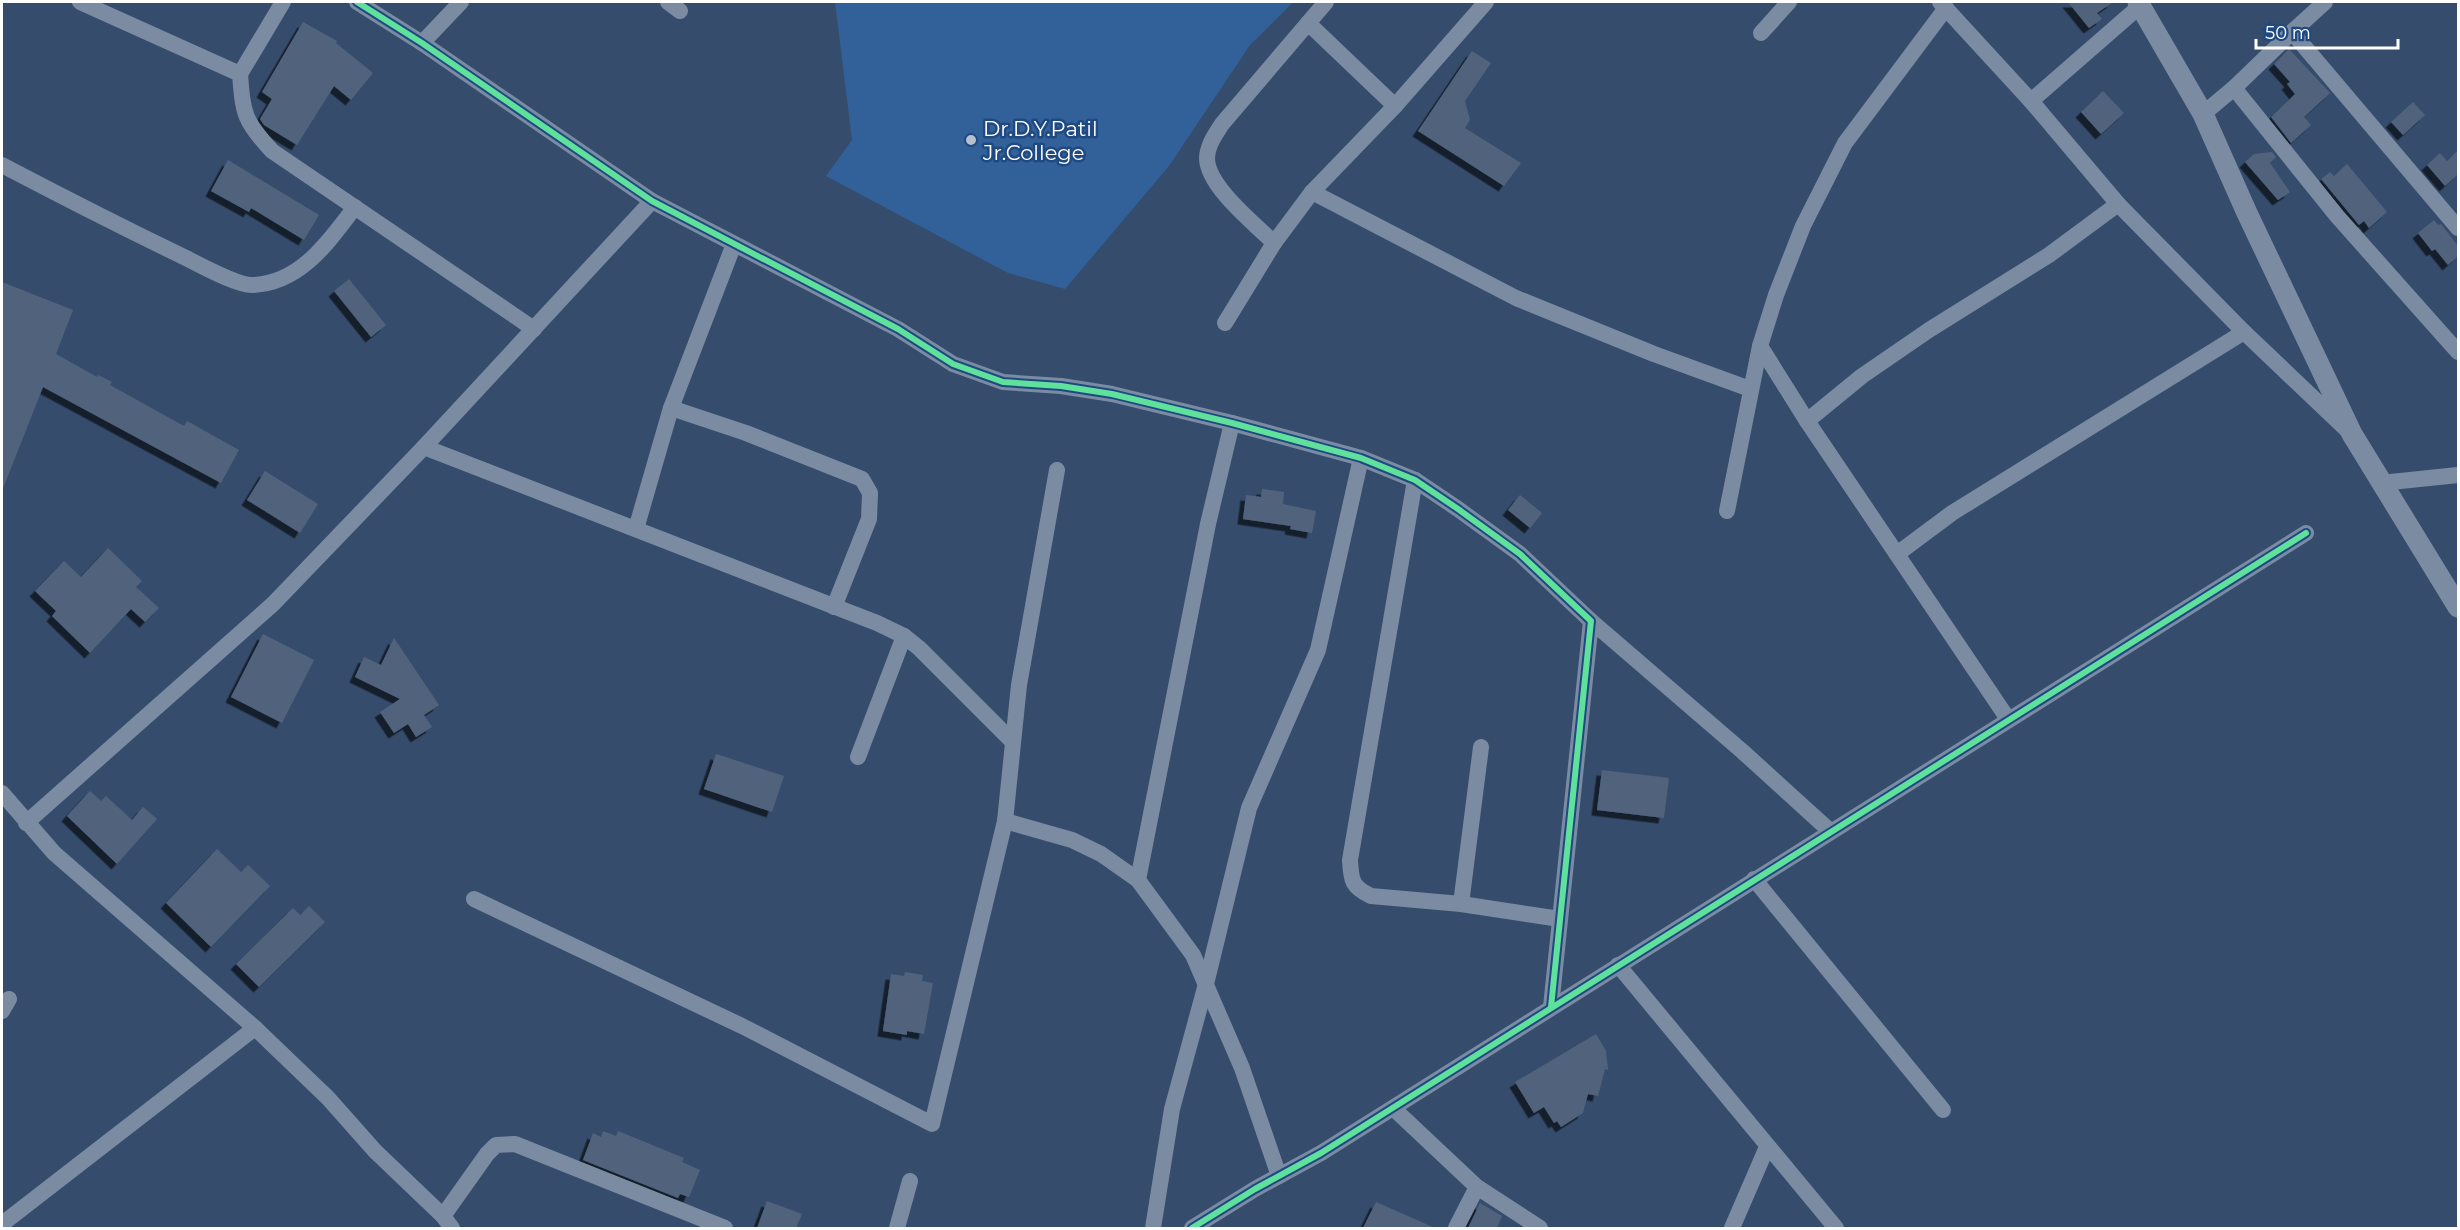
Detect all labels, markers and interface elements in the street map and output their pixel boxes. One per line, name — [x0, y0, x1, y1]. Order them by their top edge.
scale bar — [2256, 12, 2398, 50]
text: 50 m — [2265, 22, 2311, 44]
place label: Dr.D.Y.Patil Jr.College — [982, 116, 1098, 165]
marker: Dr.D.Y.Patil Jr.College — [964, 133, 978, 147]

